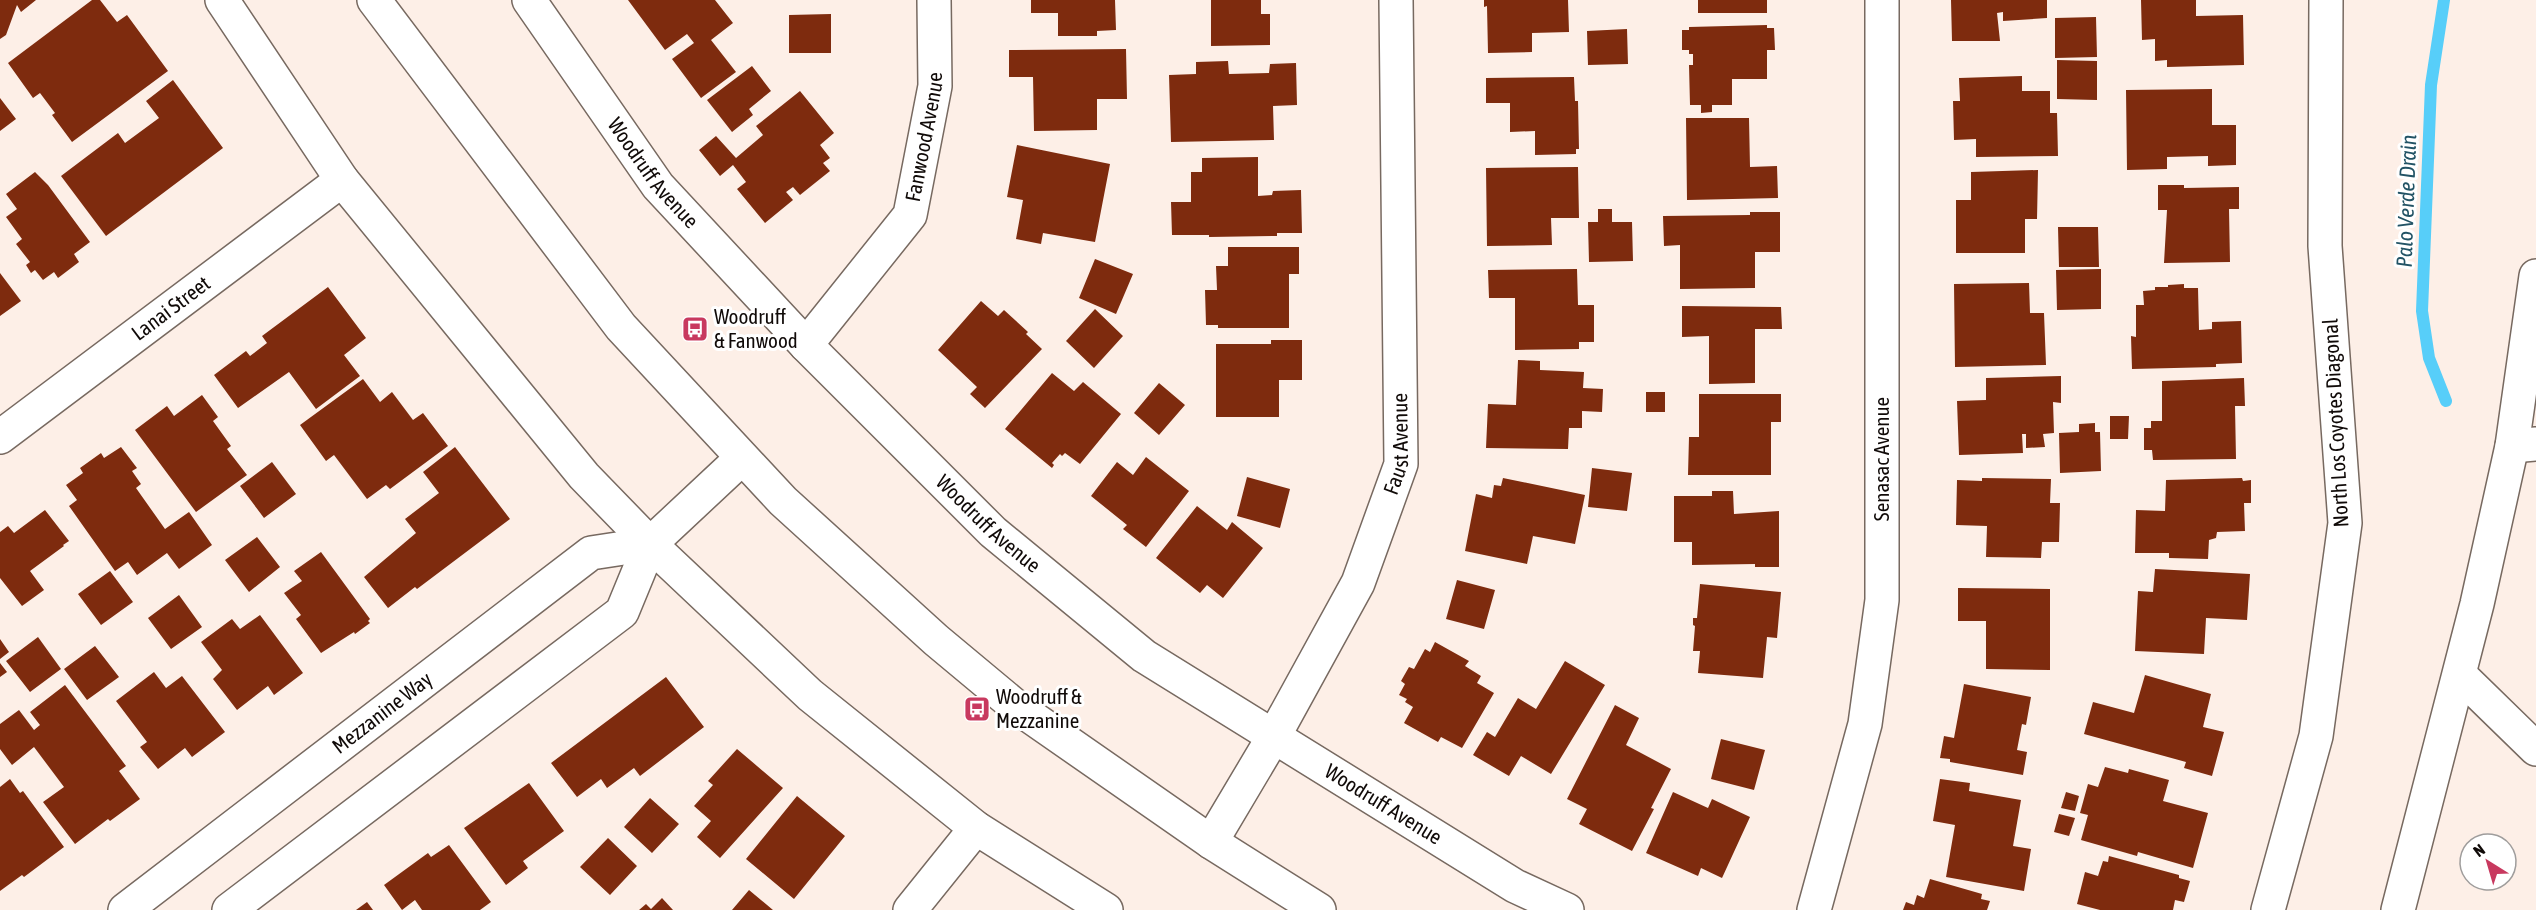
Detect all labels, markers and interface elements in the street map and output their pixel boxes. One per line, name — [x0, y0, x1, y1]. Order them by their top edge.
street label: Fanwood Avenue — [900, 72, 947, 203]
street label: Woodruff Avenue — [603, 113, 704, 232]
water label: Palo Verde Drain — [2391, 134, 2421, 268]
street label: Lanai Street — [127, 270, 214, 345]
place label: Woodruff & Fanwood — [714, 304, 798, 352]
bus stop icon: Woodruff & Fanwood — [680, 314, 710, 344]
street label: North Los Coyotes Diagonal — [2318, 318, 2352, 528]
street label: Faust Avenue — [1378, 393, 1412, 498]
street label: Senasac Avenue — [1869, 397, 1893, 521]
street label: Woodruff Avenue — [932, 469, 1046, 577]
street label: Mezzanine Way — [327, 666, 436, 758]
place label: Woodruff & Mezzanine — [996, 684, 1082, 732]
bus stop icon: Woodruff & Mezzanine — [962, 694, 992, 724]
street label: Woodruff Avenue — [1321, 758, 1447, 849]
north arrow — [2458, 832, 2518, 892]
text: N — [2470, 840, 2488, 860]

